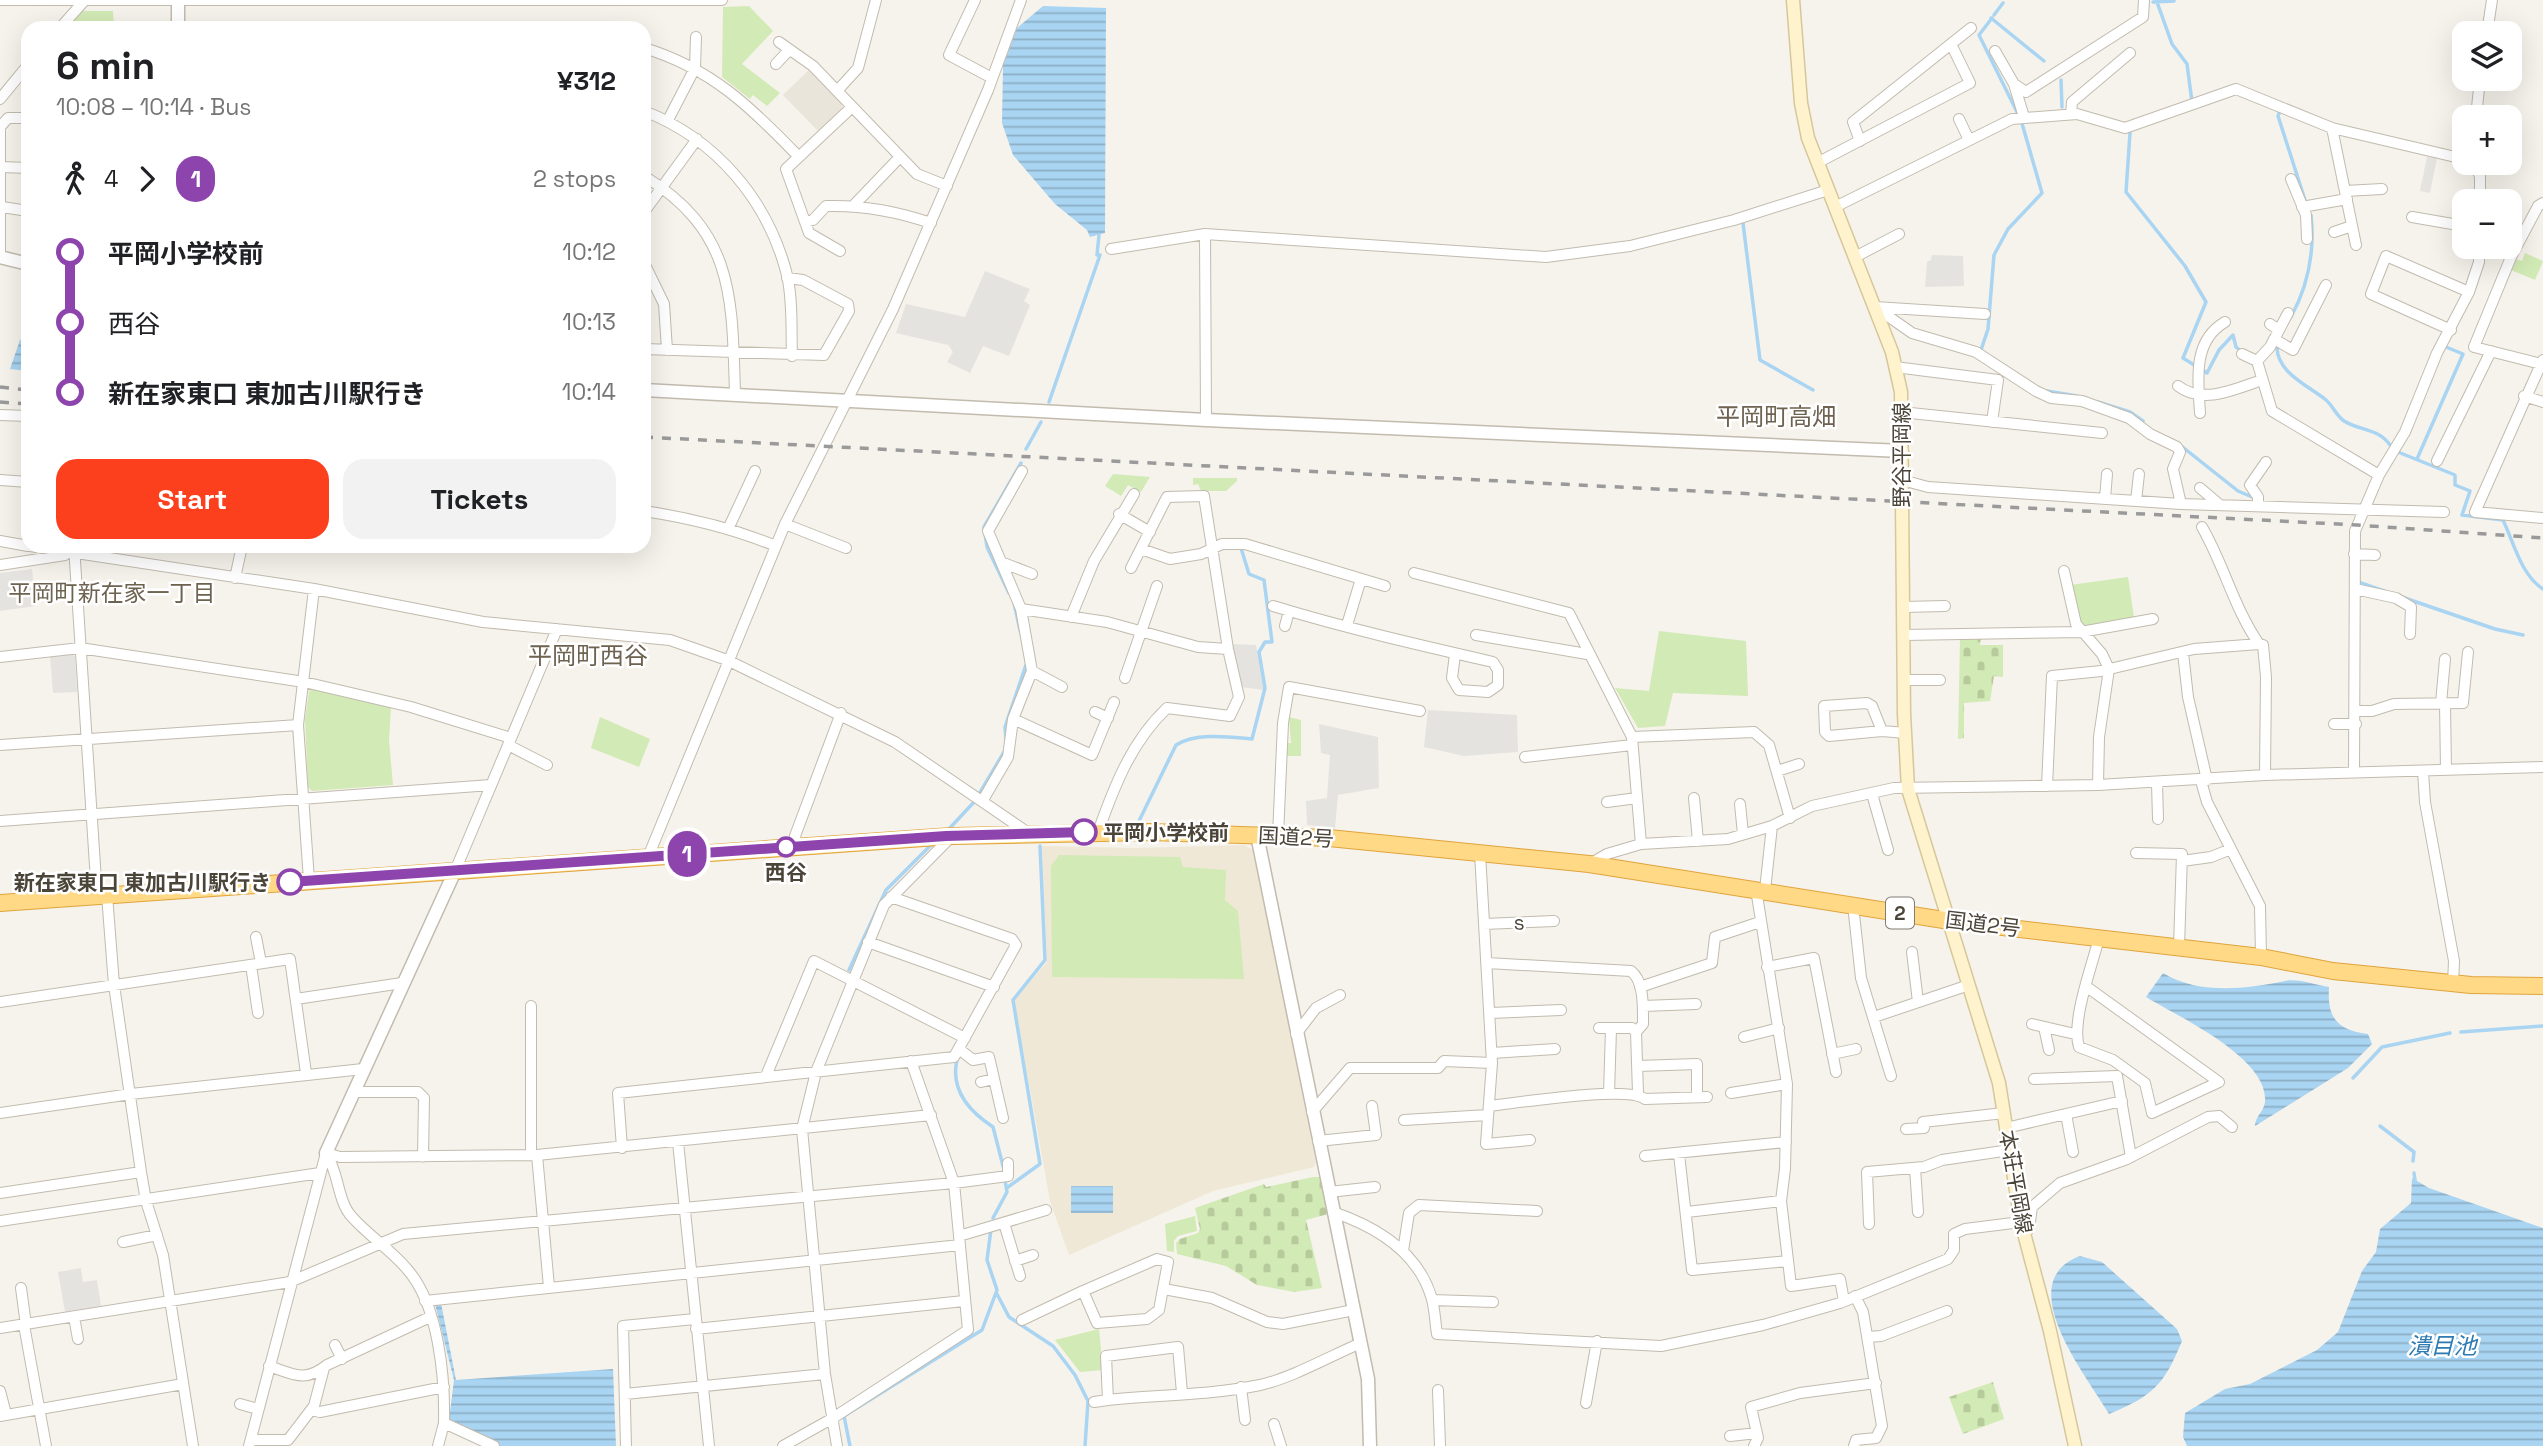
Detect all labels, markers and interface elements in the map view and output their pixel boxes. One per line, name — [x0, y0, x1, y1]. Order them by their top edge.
map controls — [2452, 21, 2522, 259]
button: layers — [2452, 21, 2522, 91]
text: 6 min — [56, 42, 155, 90]
text: ¥312 — [557, 64, 616, 98]
text: 10:08 – 10:14 · Bus — [56, 92, 251, 122]
button: + — [2452, 105, 2522, 175]
icon: walk — [56, 160, 94, 198]
icon: forward — [128, 160, 166, 198]
text: 1 — [190, 163, 201, 194]
text: 4 — [104, 164, 118, 194]
text: 2 stops — [533, 164, 616, 194]
button: − — [2452, 189, 2522, 259]
text: 平岡小学校前 — [108, 237, 264, 271]
text: 10:12 — [562, 237, 616, 267]
text: 西谷 — [108, 307, 160, 341]
text: 10:13 — [562, 307, 616, 337]
text: 新在家東口 東加古川駅行き — [108, 377, 427, 411]
text: 10:14 — [562, 377, 616, 407]
district label: 平岡町高畑 — [1716, 401, 1836, 432]
street label: 野谷平岡線 — [1888, 403, 1915, 508]
button: Start — [56, 459, 329, 539]
button: Tickets — [343, 459, 616, 539]
district label: 平岡町新在家一丁目 — [9, 578, 216, 608]
district label: 平岡町西谷 — [528, 640, 648, 671]
marker: 平岡小学校前 — [1071, 819, 1097, 845]
place label: 平岡小学校前 — [1103, 819, 1229, 846]
street label: 国道2号 — [1258, 822, 1334, 852]
line badge: 1 — [664, 831, 710, 877]
marker: 西谷 — [776, 837, 796, 857]
text: 1 — [682, 838, 692, 869]
place label: 西谷 — [765, 859, 807, 886]
place label: 新在家東口 東加古川駅行き — [14, 869, 271, 896]
marker: 新在家東口 東加古川駅行き — [277, 869, 303, 895]
road number: 2 — [1886, 897, 1914, 928]
street label: 国道2号 — [1944, 906, 2022, 942]
street label: s — [1513, 908, 1525, 936]
street label: 本荘平岡線 — [1994, 1128, 2038, 1236]
water label: 潰目池 — [2408, 1331, 2479, 1361]

